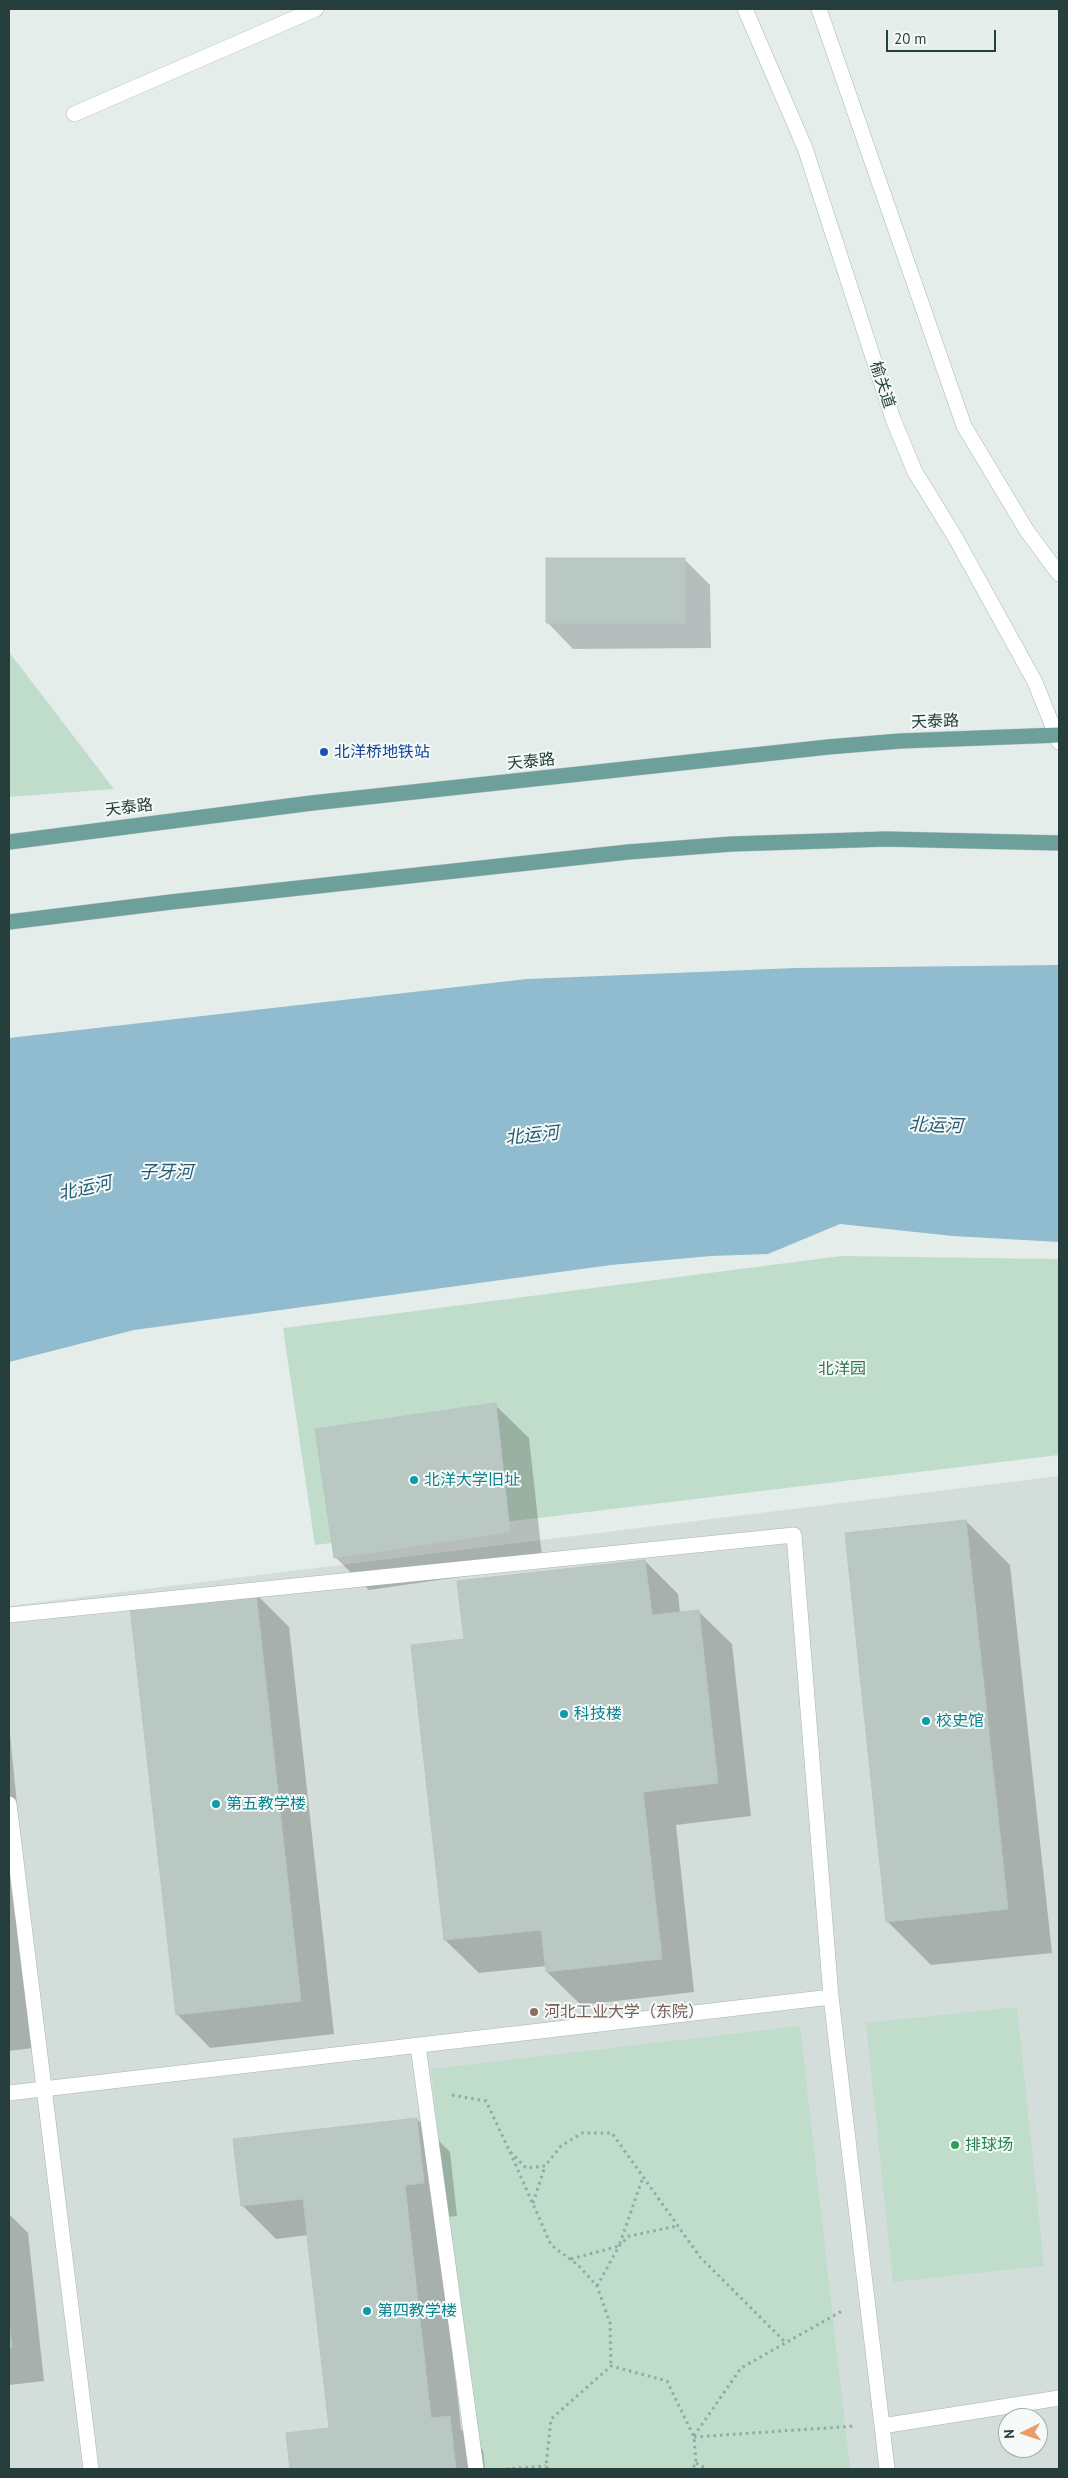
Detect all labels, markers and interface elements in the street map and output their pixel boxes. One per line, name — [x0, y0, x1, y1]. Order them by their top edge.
scale bar — [888, 20, 998, 52]
text: 20 m — [894, 29, 927, 48]
street label: 榆关道 — [865, 359, 899, 411]
street label: 天泰路 — [911, 712, 959, 732]
place label: 北洋桥地铁站 — [334, 742, 430, 762]
marker: 北洋桥地铁站 — [318, 746, 330, 758]
street label: 天泰路 — [506, 750, 556, 774]
street label: 天泰路 — [104, 796, 154, 820]
water label: 北运河 — [909, 1114, 963, 1138]
water label: 北运河 — [504, 1122, 560, 1150]
water label: 子牙河 — [139, 1162, 193, 1184]
water label: 北运河 — [56, 1172, 114, 1206]
park label: 北洋园 — [818, 1359, 866, 1379]
place label: 北洋大学旧址 — [424, 1470, 520, 1490]
marker: 北洋大学旧址 — [408, 1474, 420, 1486]
place label: 科技楼 — [574, 1704, 622, 1724]
marker: 科技楼 — [558, 1708, 570, 1720]
place label: 校史馆 — [936, 1711, 984, 1731]
marker: 校史馆 — [920, 1715, 932, 1727]
place label: 第五教学楼 — [226, 1794, 306, 1814]
marker: 第五教学楼 — [210, 1798, 222, 1810]
place label: 河北工业大学（东院） — [544, 2002, 704, 2022]
marker: 河北工业大学（东院） — [528, 2006, 540, 2018]
place label: 排球场 — [965, 2135, 1013, 2155]
marker: 排球场 — [949, 2139, 961, 2151]
place label: 第四教学楼 — [377, 2301, 457, 2321]
marker: 第四教学楼 — [361, 2305, 373, 2317]
north arrow — [998, 2408, 1048, 2458]
text: N — [1000, 2429, 1018, 2439]

